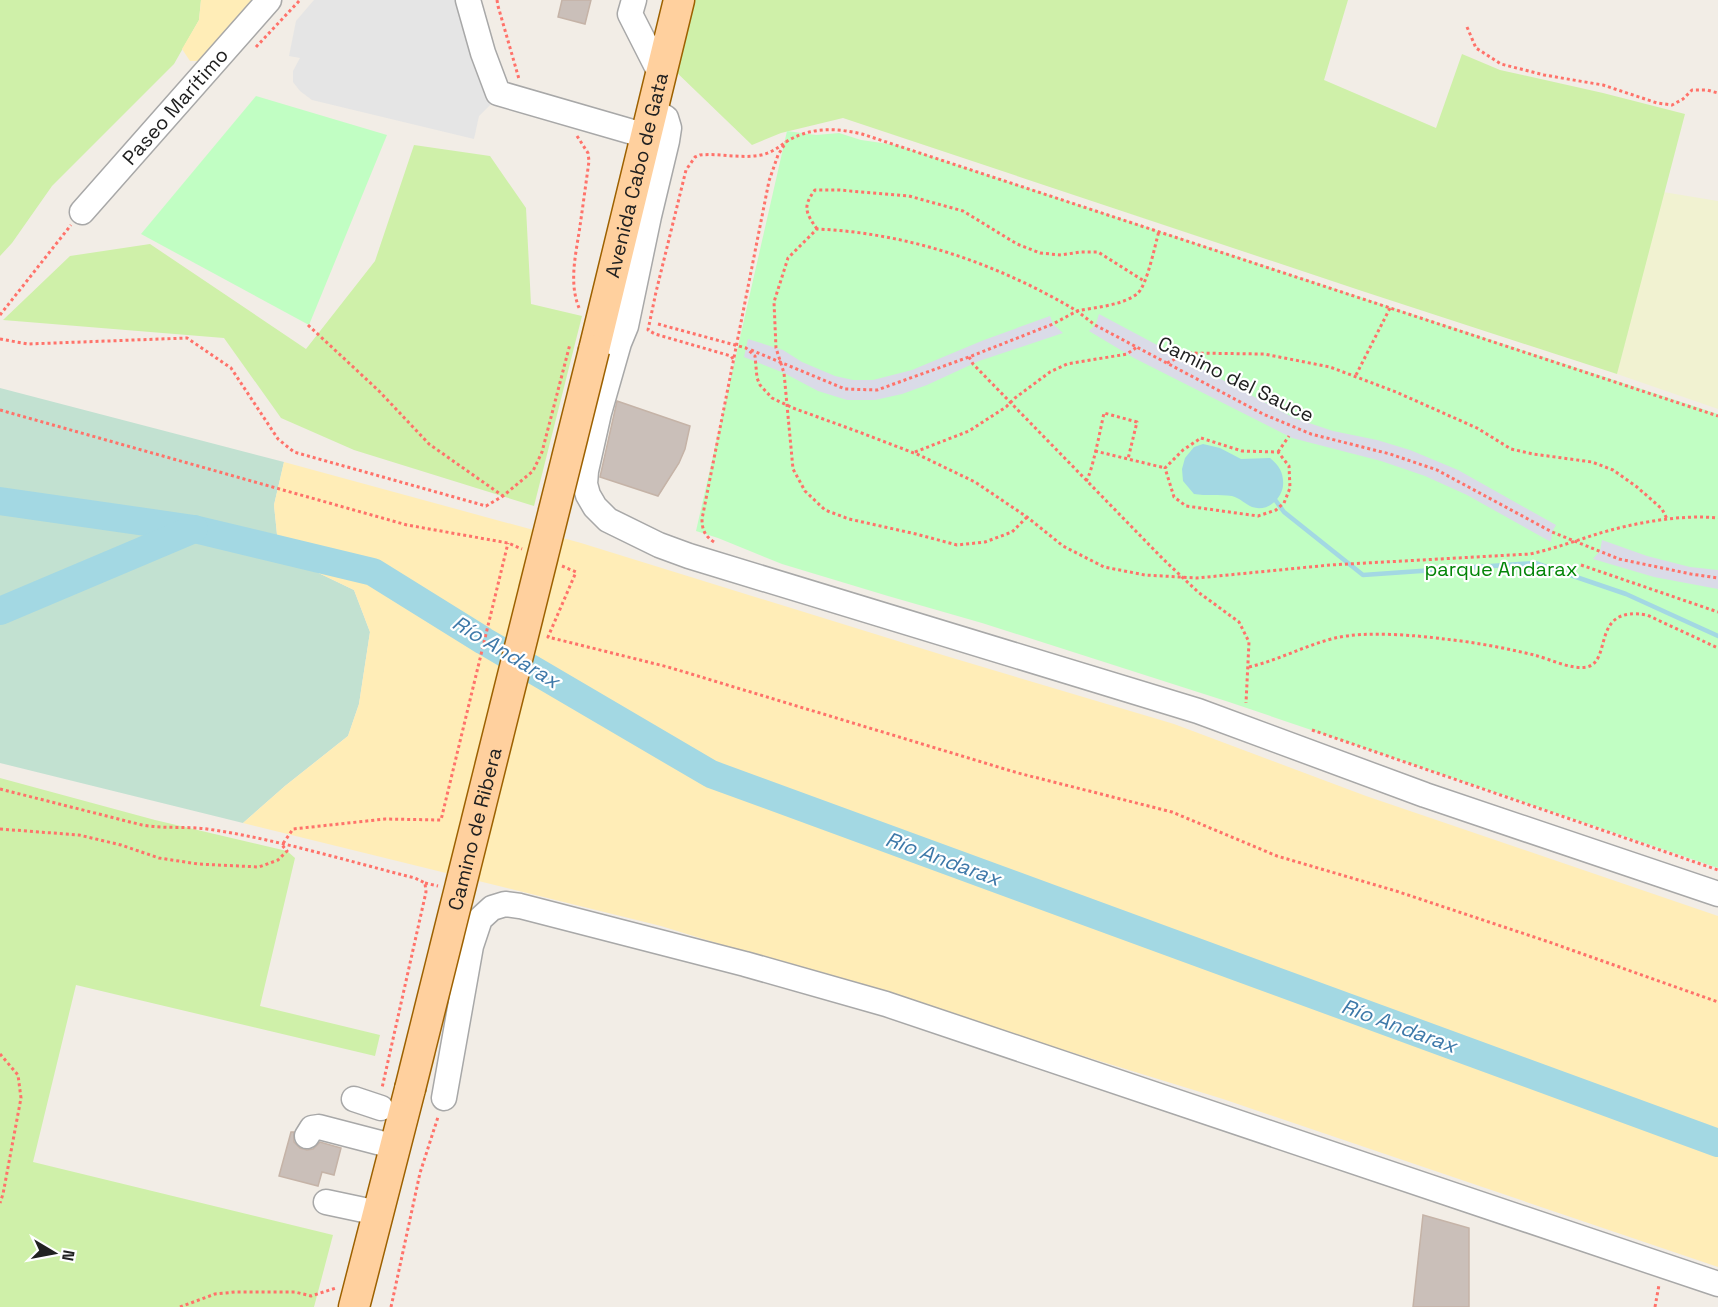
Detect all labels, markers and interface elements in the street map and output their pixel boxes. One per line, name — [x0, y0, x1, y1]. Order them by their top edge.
street label: Paseo Marítimo — [117, 42, 234, 170]
street label: Avenida Cabo de Gata — [599, 70, 674, 280]
street label: Camino del Sauce — [1154, 330, 1318, 428]
park label: parque Andarax — [1424, 556, 1578, 582]
water label: Río Andarax — [448, 609, 567, 695]
street label: Camino de Ribera — [442, 745, 508, 913]
water label: Río Andarax — [882, 825, 1007, 893]
water label: Río Andarax — [1338, 992, 1463, 1060]
north arrow — [24, 1223, 84, 1283]
text: N — [57, 1248, 80, 1263]

